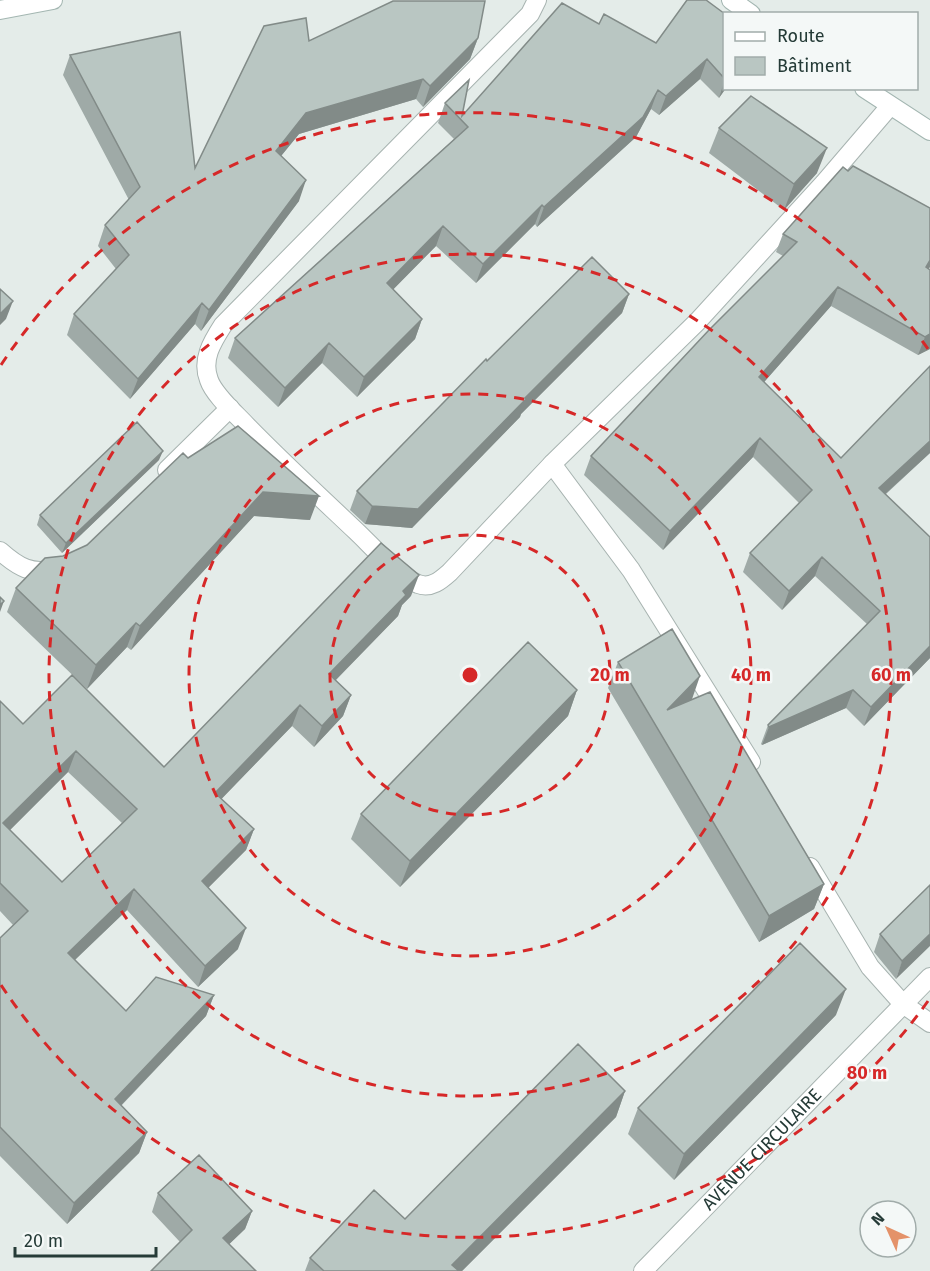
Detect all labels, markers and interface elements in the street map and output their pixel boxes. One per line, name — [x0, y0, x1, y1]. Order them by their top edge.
legend — [723, 12, 918, 90]
text: Route — [777, 25, 825, 47]
text: Bâtiment — [777, 55, 852, 77]
text: 20 m — [590, 664, 630, 686]
text: 40 m — [731, 664, 771, 686]
text: 60 m — [871, 664, 911, 686]
centre of rings — [460, 665, 480, 685]
text: 80 m — [847, 1062, 887, 1084]
street label: AVENUE CIRCULAIRE — [697, 1084, 826, 1215]
north arrow — [858, 1199, 918, 1259]
text: N — [867, 1208, 888, 1229]
scale bar — [15, 1220, 156, 1258]
text: 20 m — [24, 1230, 63, 1252]

